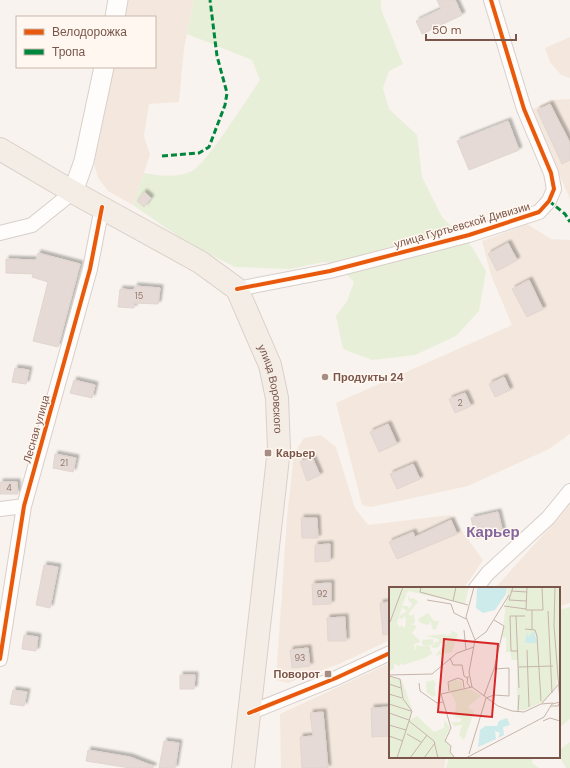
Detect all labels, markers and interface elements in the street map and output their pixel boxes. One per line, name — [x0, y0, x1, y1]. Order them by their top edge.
legend — [16, 16, 156, 68]
scale bar — [426, 16, 516, 42]
text: 50 m — [432, 22, 461, 38]
text: Велодорожка — [52, 24, 127, 40]
text: Тропа — [52, 44, 86, 60]
street label: улица Гуртьевской Дивизии — [392, 199, 532, 251]
house number: 15 — [135, 290, 143, 302]
street label: улица Воровского — [255, 342, 285, 434]
place label: Продукты 24 — [333, 370, 404, 384]
marker: Продукты 24 — [320, 372, 330, 382]
street label: Лесная улица — [20, 393, 53, 465]
house number: 2 — [457, 397, 463, 409]
place label: Карьер — [276, 446, 316, 460]
marker: Карьер — [263, 448, 273, 458]
house number: 21 — [60, 457, 68, 469]
house number: 4 — [6, 482, 12, 494]
district label: Карьер — [466, 522, 520, 542]
inset map — [389, 587, 560, 758]
house number: 92 — [317, 588, 327, 600]
house number: 93 — [295, 652, 305, 664]
place label: Поворот — [273, 667, 321, 681]
marker: Поворот — [323, 669, 333, 679]

